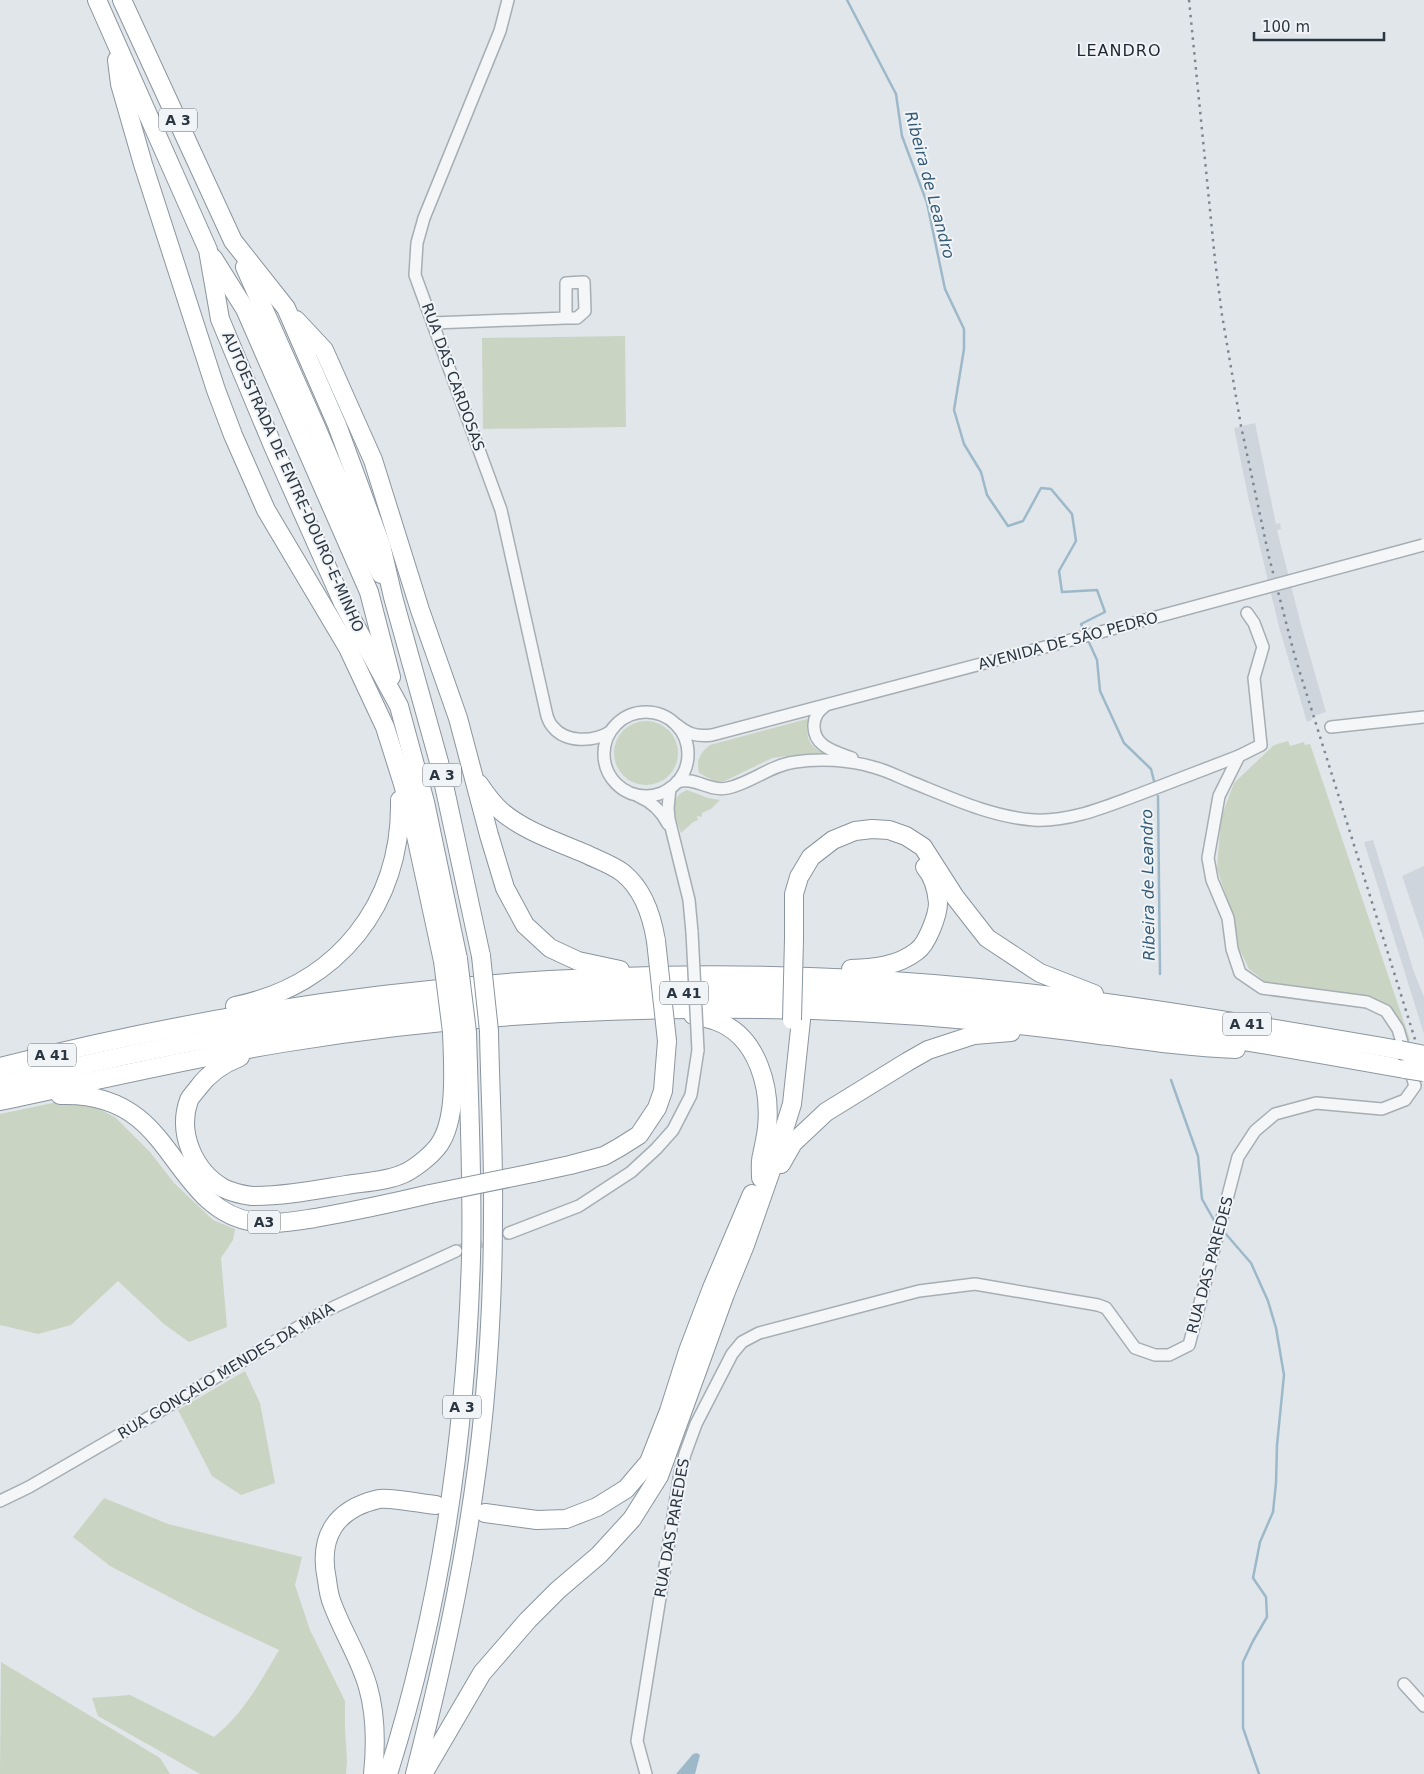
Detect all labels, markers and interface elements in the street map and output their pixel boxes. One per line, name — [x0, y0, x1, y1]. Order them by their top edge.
scale bar — [1254, 10, 1384, 42]
text: 100 m — [1262, 18, 1310, 36]
district label: LEANDRO — [1077, 41, 1161, 60]
road number: A 3 — [159, 108, 197, 132]
water label: Ribeira de Leandro — [901, 109, 959, 261]
street label: RUA DAS CARDOSAS — [418, 300, 488, 454]
street label: AUTOESTRADA DE ENTRE-DOURO-E-MINHO — [218, 329, 368, 635]
street label: AVENIDA DE SÃO PEDRO — [976, 607, 1160, 674]
road number: A 3 — [423, 764, 461, 786]
water label: Ribeira de Leandro — [1137, 809, 1159, 961]
road number: A 41 — [660, 981, 708, 1004]
road number: A 41 — [1223, 1012, 1271, 1036]
road number: A 41 — [28, 1044, 76, 1066]
street label: RUA DAS PAREDES — [1183, 1195, 1237, 1335]
road number: A3 — [248, 1210, 280, 1234]
street label: RUA GONÇALO MENDES DA MAIA — [114, 1299, 338, 1443]
road number: A 3 — [443, 1395, 481, 1418]
street label: RUA DAS PAREDES — [651, 1457, 693, 1599]

